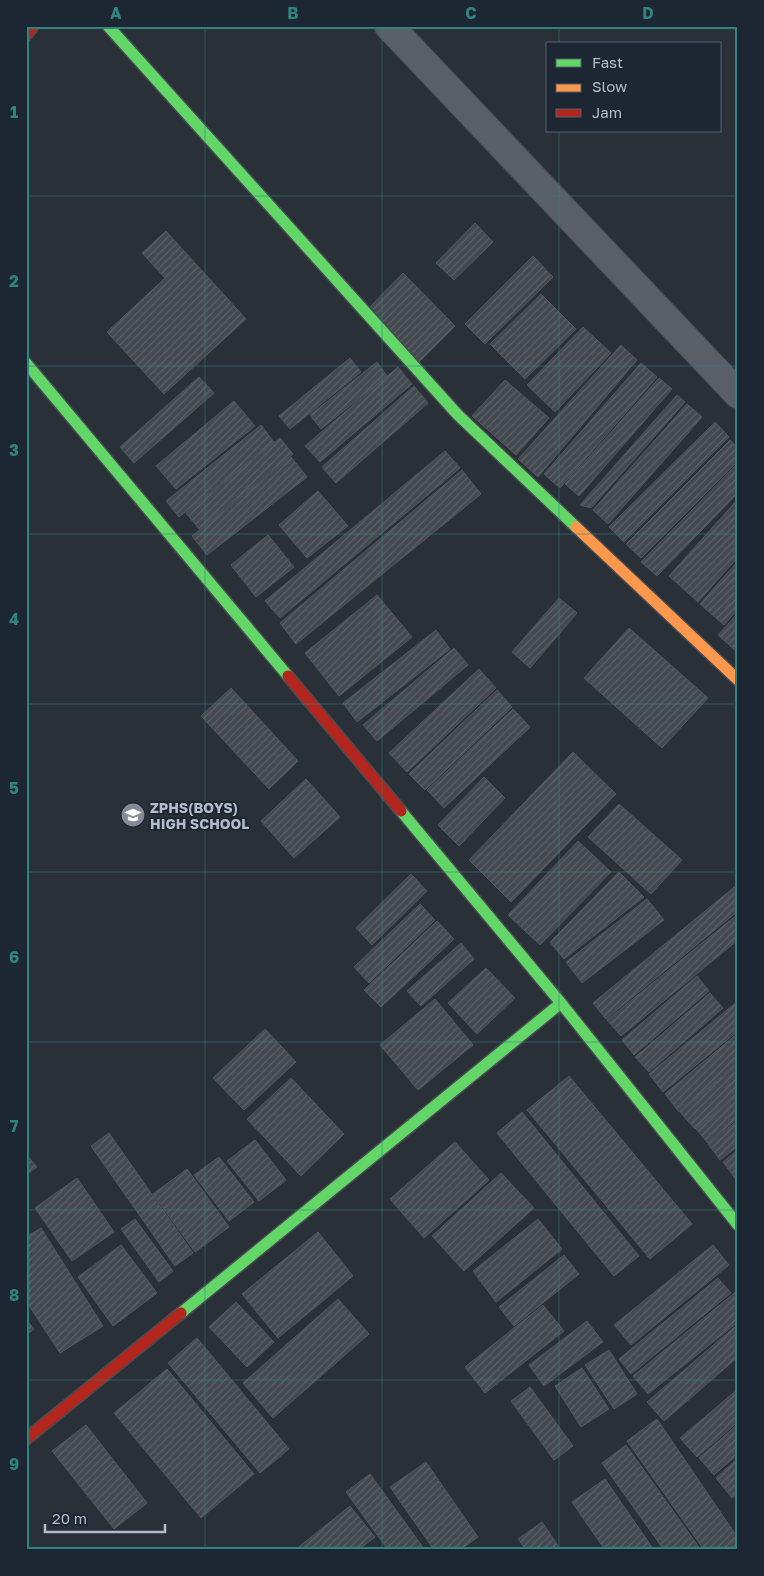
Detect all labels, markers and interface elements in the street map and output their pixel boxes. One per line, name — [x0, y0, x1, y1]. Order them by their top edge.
text: A — [110, 3, 122, 23]
text: B — [287, 3, 299, 23]
text: C — [465, 3, 477, 23]
text: D — [642, 3, 654, 23]
legend — [546, 42, 722, 132]
text: Fast — [592, 53, 623, 71]
text: Slow — [592, 77, 627, 95]
text: 1 — [10, 102, 18, 122]
text: Jam — [592, 103, 622, 121]
text: 2 — [9, 271, 19, 291]
text: 3 — [9, 440, 19, 460]
text: 4 — [9, 609, 19, 629]
text: 5 — [9, 778, 19, 798]
place label: ZPHS(BOYS) HIGH SCHOOL — [150, 799, 249, 832]
school or university icon: ZPHS(BOYS) HIGH SCHOOL — [120, 802, 146, 828]
text: 6 — [9, 947, 19, 967]
text: 7 — [10, 1116, 19, 1136]
text: 8 — [9, 1285, 19, 1305]
text: 9 — [9, 1454, 19, 1474]
scale bar — [45, 1501, 165, 1533]
text: 20 m — [52, 1509, 87, 1527]

